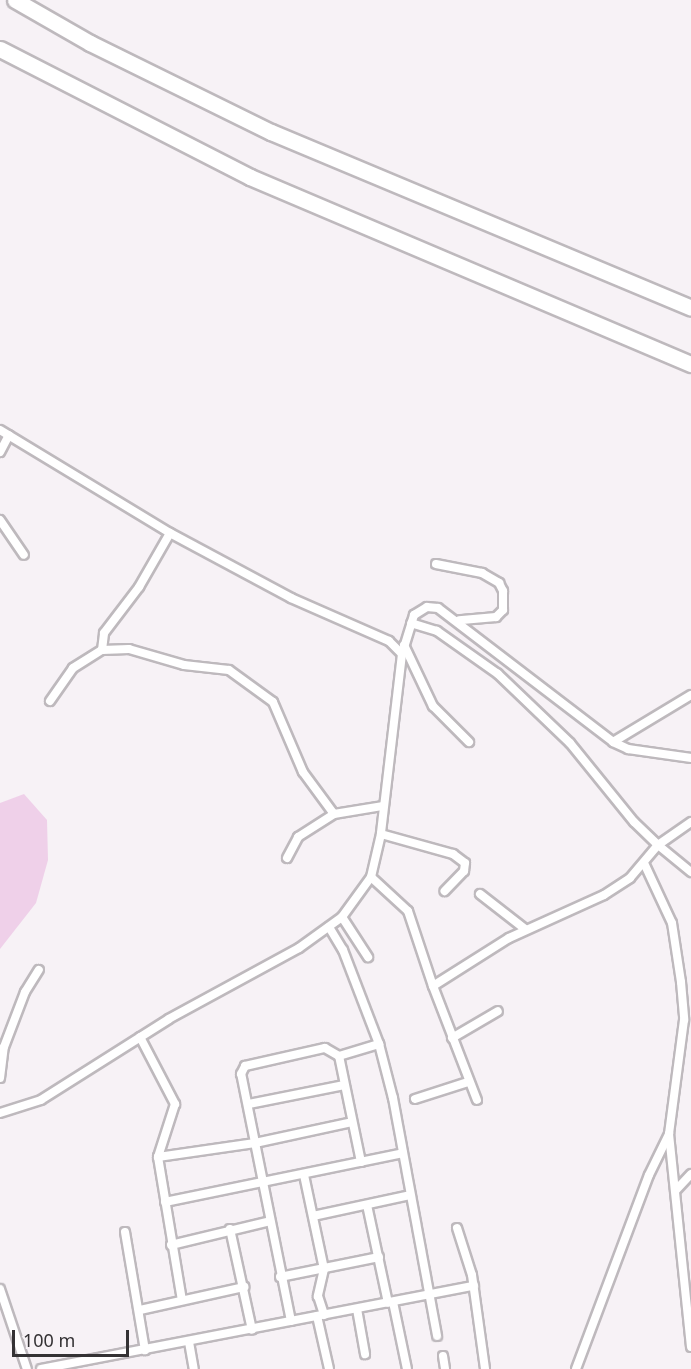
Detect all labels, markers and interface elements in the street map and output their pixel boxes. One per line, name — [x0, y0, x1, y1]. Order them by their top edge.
scale bar — [15, 1318, 132, 1356]
text: 100 m — [23, 1328, 75, 1352]

